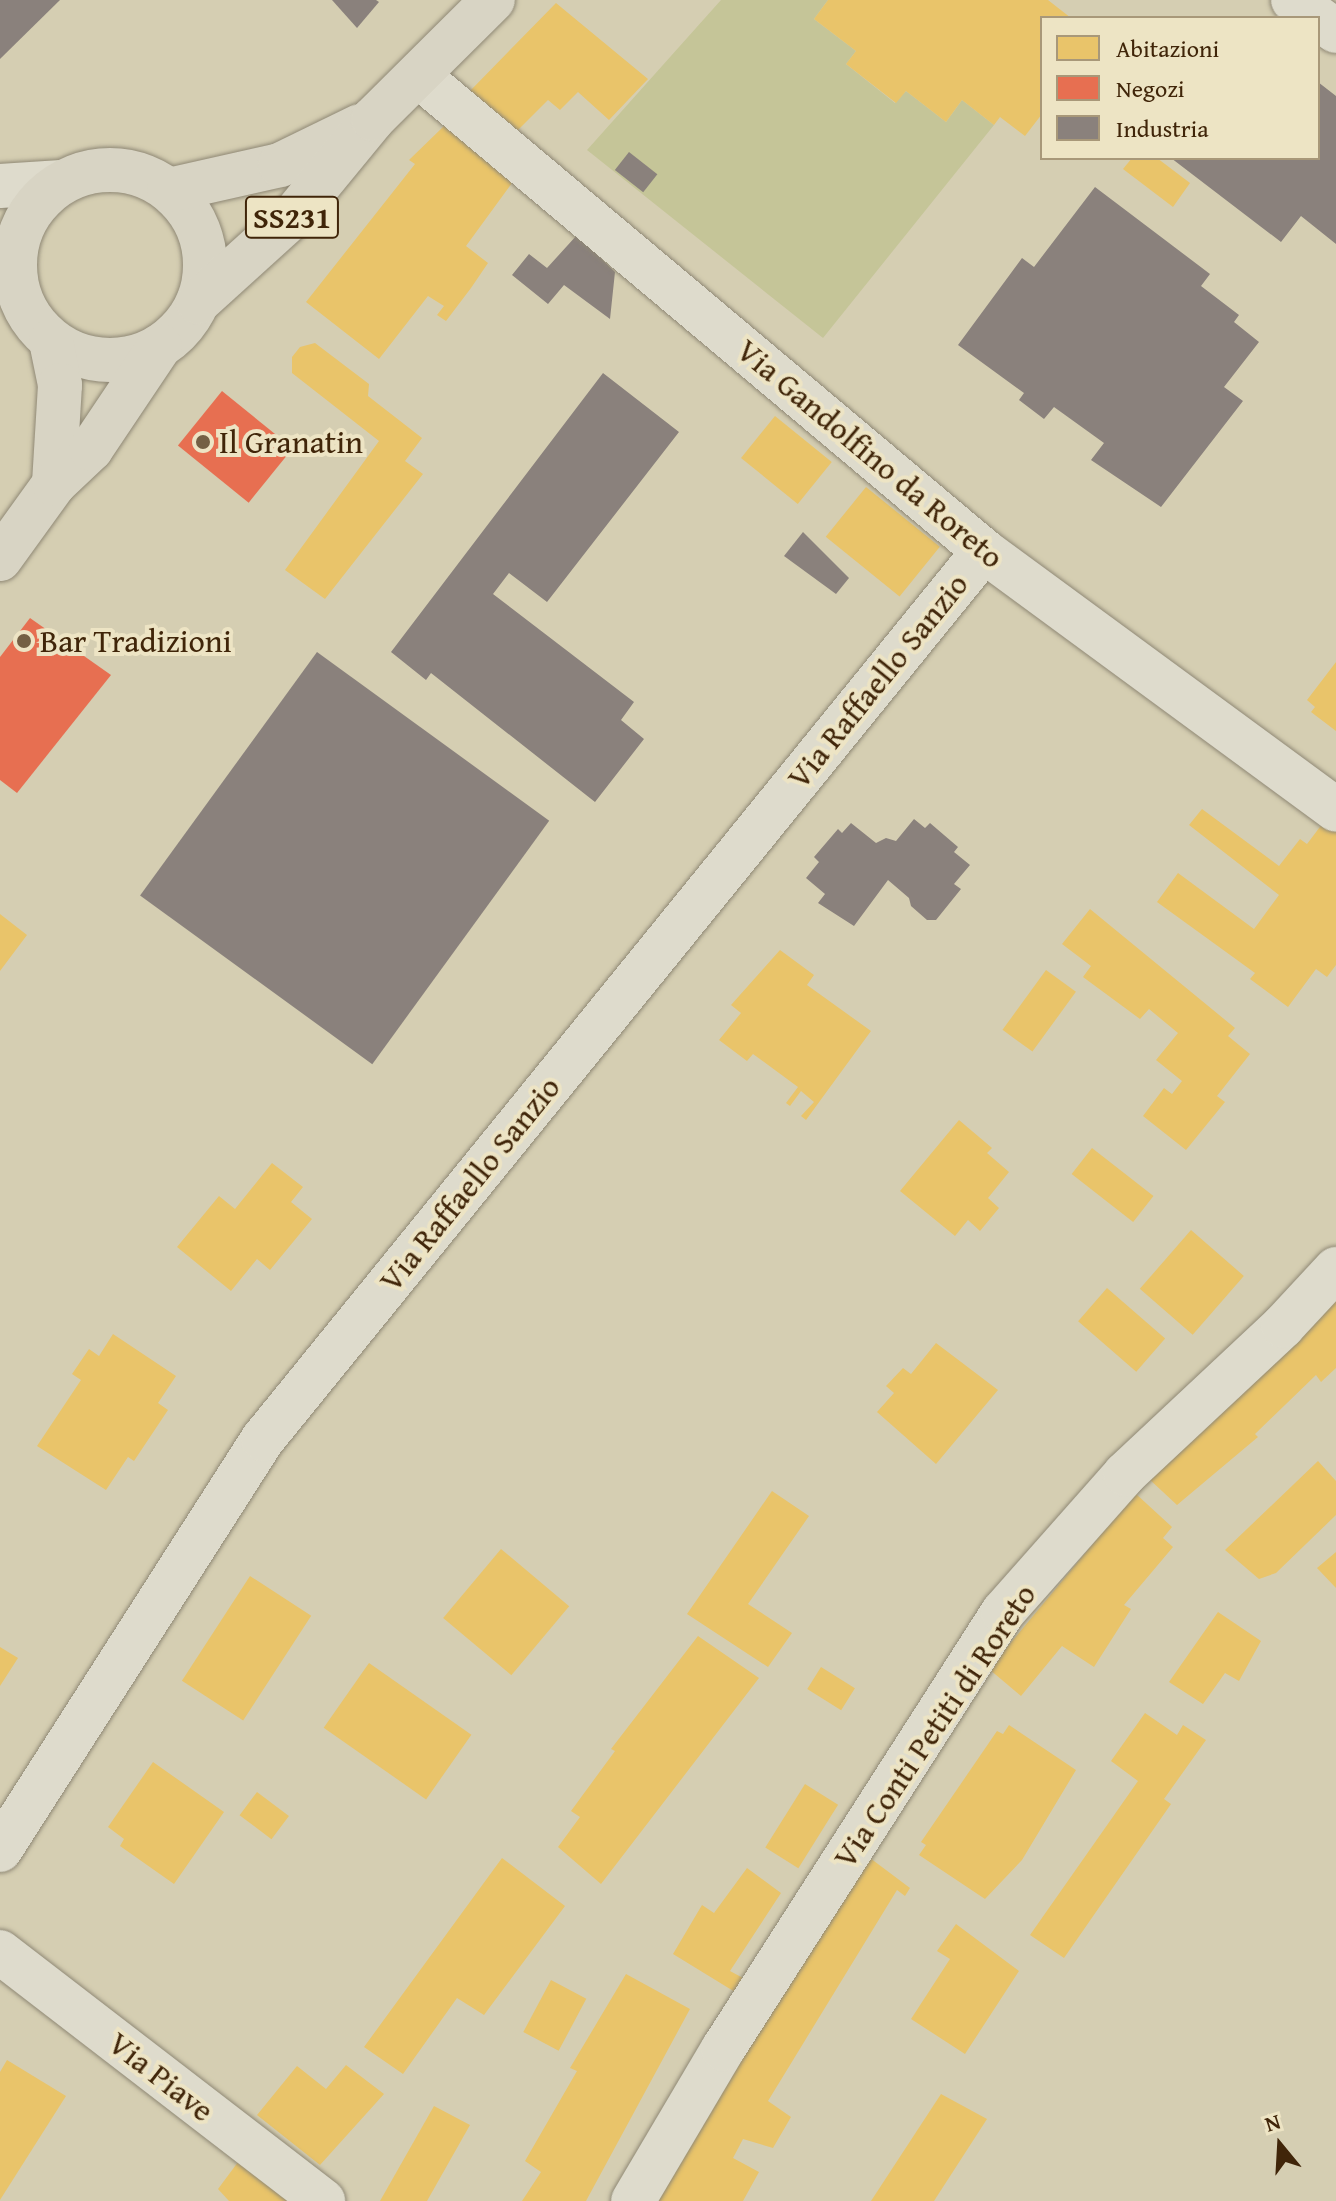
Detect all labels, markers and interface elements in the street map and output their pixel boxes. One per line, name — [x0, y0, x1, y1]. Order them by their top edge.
legend — [1040, 16, 1320, 160]
text: Abitazioni — [1116, 31, 1219, 66]
text: Negozi — [1116, 71, 1184, 106]
text: Industria — [1116, 111, 1209, 146]
road number: SS231 — [244, 191, 340, 243]
street label: Via Gandolfino da Roreto — [729, 331, 1011, 577]
place label: Il Granatin — [219, 423, 363, 461]
marker: Il Granatin — [194, 433, 212, 451]
street label: Via Raffaello Sanzio — [779, 566, 977, 796]
place label: Bar Tradizioni — [40, 622, 232, 660]
marker: Bar Tradizioni — [15, 632, 33, 650]
street label: Via Raffaello Sanzio — [371, 1069, 569, 1299]
street label: Via Conti Petiti di Roreto — [826, 1577, 1044, 1875]
street label: Via Piave — [101, 2024, 221, 2130]
north arrow — [1240, 2105, 1320, 2185]
text: N — [1261, 2105, 1285, 2140]

